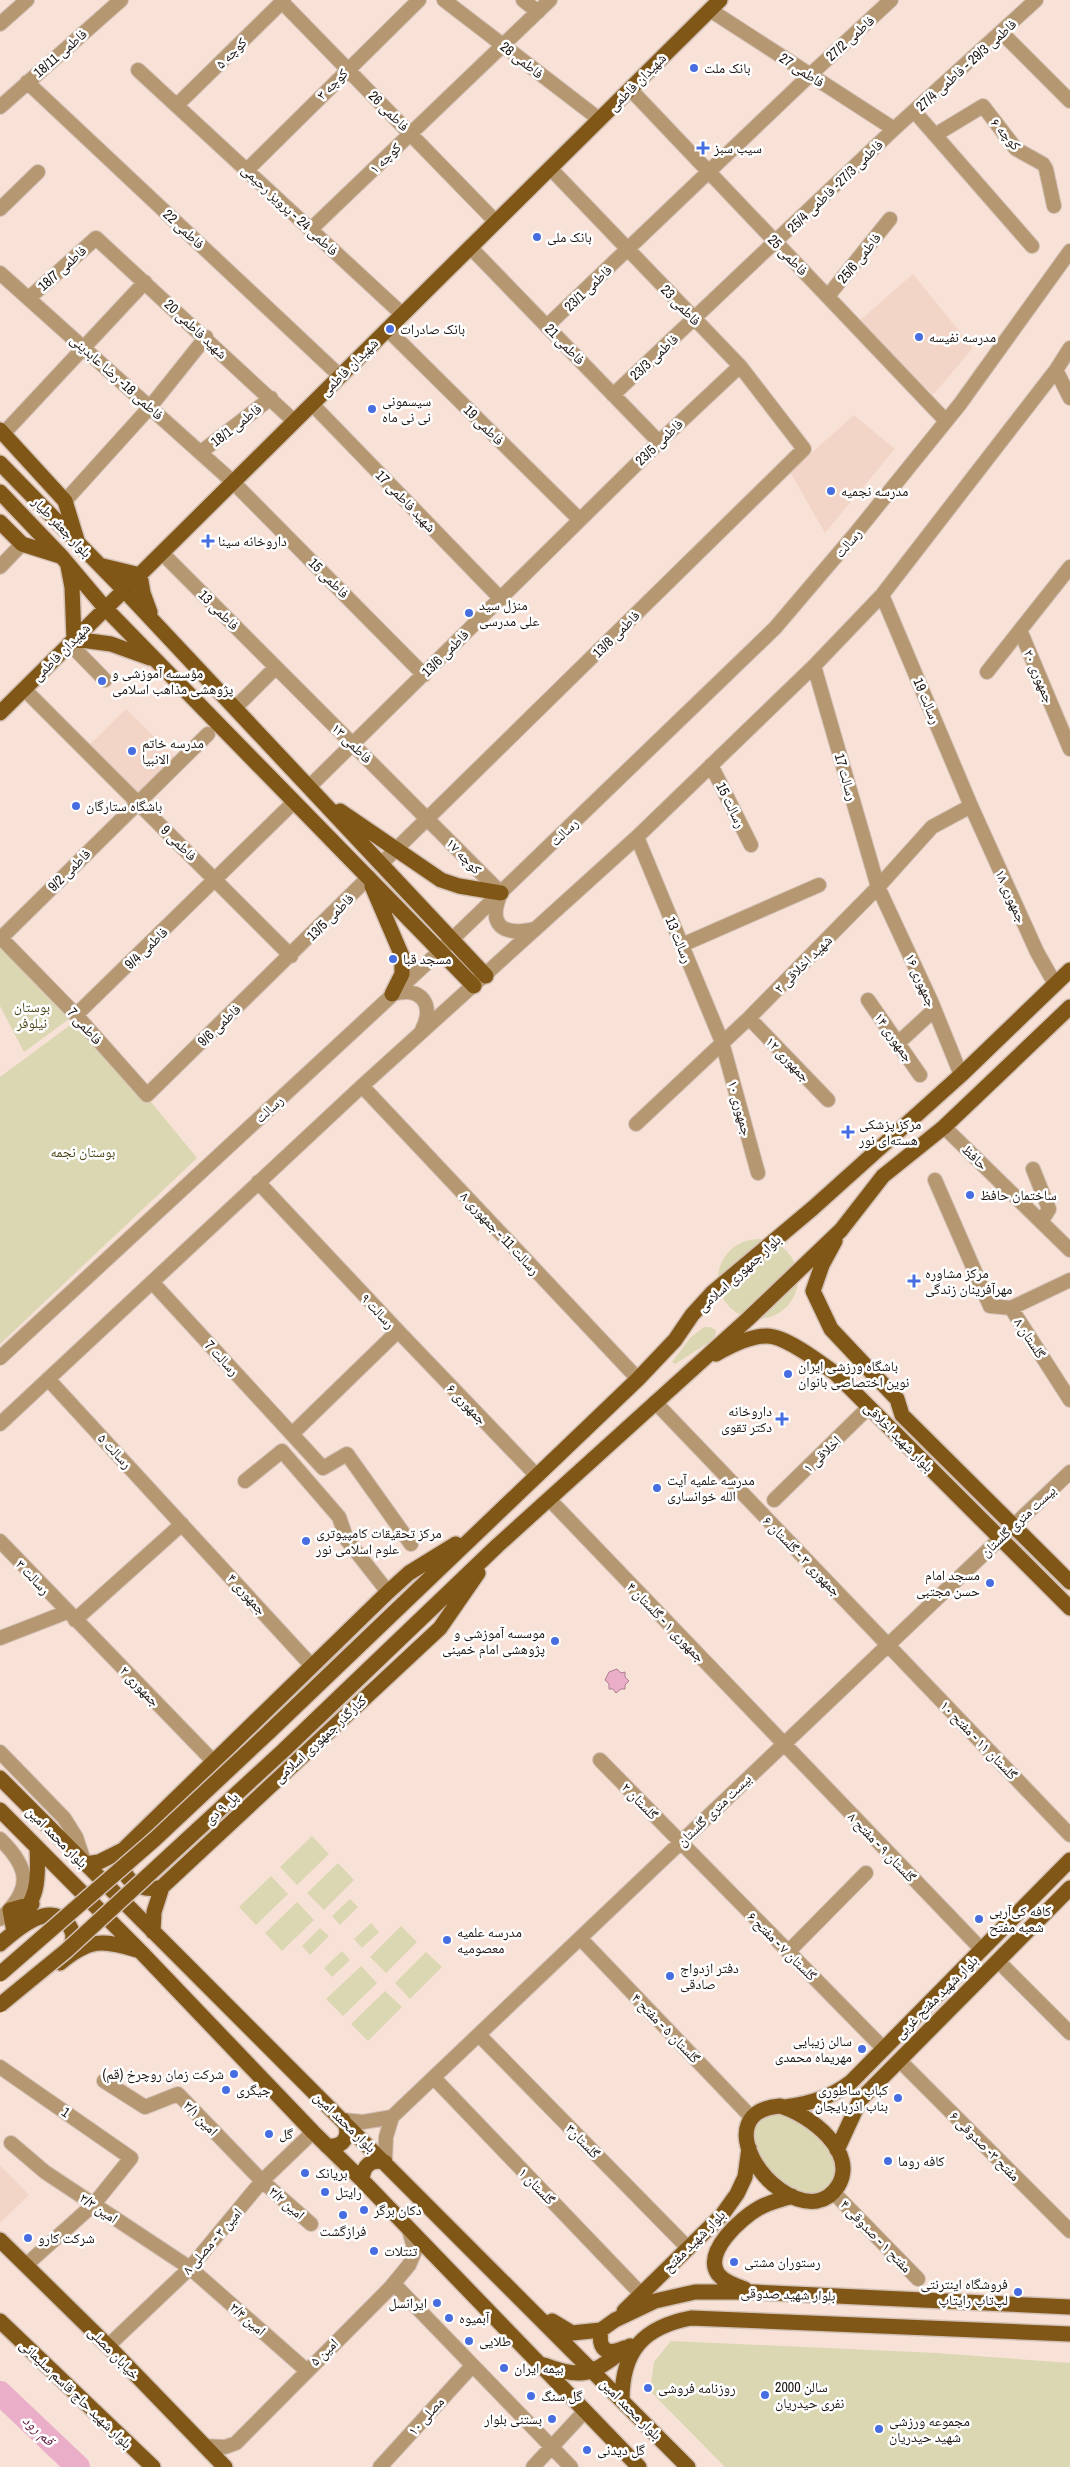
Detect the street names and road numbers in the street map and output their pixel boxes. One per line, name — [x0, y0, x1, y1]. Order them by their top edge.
street label: فاطمی 27/2 — [822, 11, 878, 65]
street label: فاطمی 29/3 - فاطمی 27/4 — [912, 15, 1020, 115]
street label: فاطمی 18/11 — [30, 25, 91, 81]
street label: کوچه ۵ — [212, 33, 251, 72]
street label: فاطمی 28 — [497, 38, 547, 83]
street label: شهیدان فاطمی — [604, 49, 670, 115]
street label: فاطمی 27 — [776, 49, 828, 91]
street label: کوچه ۳ — [313, 64, 352, 103]
street label: فاطمی 26 — [365, 87, 413, 135]
street label: کوچه ۶ — [987, 114, 1025, 154]
street label: فاطمی 27/3- فاطمی 25/4 — [783, 136, 887, 236]
street label: کوچه ۱ — [365, 139, 405, 177]
street label: فاطمی 24 - پرویز رحیمی — [238, 161, 342, 260]
street label: فاطمی 22 — [160, 205, 209, 253]
street label: فاطمی 25/6 — [833, 229, 885, 287]
street label: فاطمی 25 — [764, 231, 812, 279]
street label: فاطمی 18/7 — [34, 241, 90, 295]
street label: فاطمی 23/1 — [560, 261, 616, 315]
street label: فاطمی 23 — [657, 281, 705, 329]
street label: شهید فاطمی 20 — [161, 295, 231, 363]
street label: فاطمی 21 — [541, 320, 589, 368]
street label: فاطمی 18- رضا عابدینی — [66, 330, 168, 424]
street label: فاطمی 23/3 — [626, 330, 682, 384]
street label: شهیدان فاطمی — [316, 334, 382, 400]
street label: فاطمی 18/1 — [207, 399, 265, 450]
street label: فاطمی 19 — [460, 401, 508, 449]
street label: فاطمی 23/5 — [631, 415, 687, 469]
street label: شهید فاطمی 17 — [372, 466, 440, 536]
street label: بلوار جعفر طیار — [28, 492, 96, 561]
street label: رسالت — [831, 525, 865, 561]
street label: فاطمی 15 — [305, 554, 353, 602]
street label: فاطمی 13 — [195, 586, 243, 634]
street label: فاطمی 13/8 — [589, 606, 644, 661]
street label: شهیدان فاطمی — [28, 619, 94, 685]
street label: فاطمی 13/6 — [418, 625, 473, 680]
street label: جمهوری ۲۰ — [1020, 647, 1058, 706]
street label: رسالت 19 — [909, 675, 945, 727]
street label: فاطمی ۱۳ — [328, 719, 376, 767]
street label: رسالت 17 — [831, 751, 861, 803]
street label: رسالت 15 — [712, 779, 750, 831]
street label: رسالت — [546, 814, 582, 850]
street label: فاطمی 9 — [157, 821, 201, 865]
street label: کوچه ۱۷ — [442, 834, 486, 878]
street label: فاطمی 9/2 — [44, 845, 94, 895]
street label: جمهوری ۱۸ — [991, 867, 1031, 926]
street label: فاطمی 13/5 — [303, 889, 358, 944]
street label: رسالت 13 — [662, 914, 696, 966]
street label: فاطمی 9/4 — [121, 923, 171, 973]
street label: شهید اخلاقی ۲ — [770, 931, 836, 997]
street label: جمهوری ۱۶ — [901, 951, 941, 1010]
street label: فاطمی 9/6 — [194, 1000, 244, 1050]
street label: فاطمی 7 — [64, 1004, 106, 1048]
street label: جمهوری ۱۴ — [870, 1009, 918, 1065]
street label: جمهوری ۱۲ — [762, 1032, 814, 1086]
street label: جمهوری ۱۰ — [724, 1078, 756, 1138]
street label: رسالت — [251, 1091, 287, 1127]
street label: حافظ — [958, 1140, 992, 1174]
street label: رسالت 11 - جمهوری ۸ — [457, 1187, 543, 1279]
street label: بلوار جمهوری اسلامی — [693, 1231, 785, 1315]
street label: رسالت ۹ — [357, 1289, 399, 1333]
street label: گلستان ۸ — [1010, 1314, 1050, 1362]
street label: رسالت 7 — [201, 1336, 243, 1380]
street label: جمهوری ۶ — [443, 1380, 491, 1428]
street label: بلوار شهید اخلاقی — [860, 1398, 938, 1476]
street label: رسالت ۵ — [94, 1429, 136, 1473]
street label: اخلاقی ۱ — [799, 1432, 845, 1476]
street label: بیست متری گلستان — [976, 1481, 1060, 1561]
street label: جمهوری ۳ - گلستان ۶ — [759, 1512, 845, 1600]
street label: رسالت ۳ — [12, 1555, 54, 1599]
street label: جمهوری ۴ — [224, 1569, 271, 1619]
street label: جمهوری ۱ - گلستان ۴ — [623, 1578, 709, 1666]
street label: جمهوری ۲ — [116, 1662, 164, 1710]
street label: کنارگذر جمهوری اسلامی — [270, 1691, 370, 1787]
street label: گلستان ۱۱ - مفتح ۱۰ — [936, 1697, 1021, 1784]
street label: بیست متری گلستان — [673, 1770, 755, 1850]
street label: گلستان ۲ — [618, 1779, 662, 1824]
street label: پل ۹ دی — [200, 1788, 242, 1828]
street label: بلوار محمد امین — [22, 1802, 92, 1872]
street label: گلستان ۹ - مفتح ۸ — [843, 1808, 920, 1887]
street label: گلستان ۷ - مفتح ۶ — [743, 1908, 821, 1985]
street label: بلوار شهید مفتح غربی — [890, 1951, 982, 2043]
street label: گلستان ۵ - مفتح ۴ — [627, 1989, 704, 2068]
street label: بلوار محمد امین — [310, 2088, 380, 2156]
street label: امین ۳/۱ — [180, 2097, 222, 2139]
street label: 1 — [58, 2103, 74, 2122]
street label: مفتح ۳- صدوقی ۶ — [945, 2107, 1024, 2186]
street label: گلستان۳ — [562, 2120, 604, 2162]
street label: گلستان ۱ — [515, 2164, 559, 2209]
street label: امین ۳/۲ — [265, 2182, 309, 2224]
street label: امین ۳/۳ — [77, 2189, 121, 2227]
street label: مفتح ۱ - صدوقی ۴ — [836, 2196, 915, 2277]
street label: امین ۳ - مصلی ۸ — [178, 2204, 246, 2278]
street label: بلوار شهید مفتح — [659, 2206, 730, 2277]
street label: بلوار شهید صدوقی — [740, 2283, 836, 2305]
street label: امین ۳/۴ — [226, 2298, 270, 2340]
street label: خیابان مصلی — [84, 2323, 144, 2383]
street label: امین ۵ — [306, 2334, 342, 2370]
street label: بلوار شهید حاج قاسم سلیمانی — [15, 2336, 136, 2453]
street label: بلوار محمد امین — [596, 2374, 666, 2444]
street label: مصلی ۱۰ — [404, 2393, 448, 2439]

